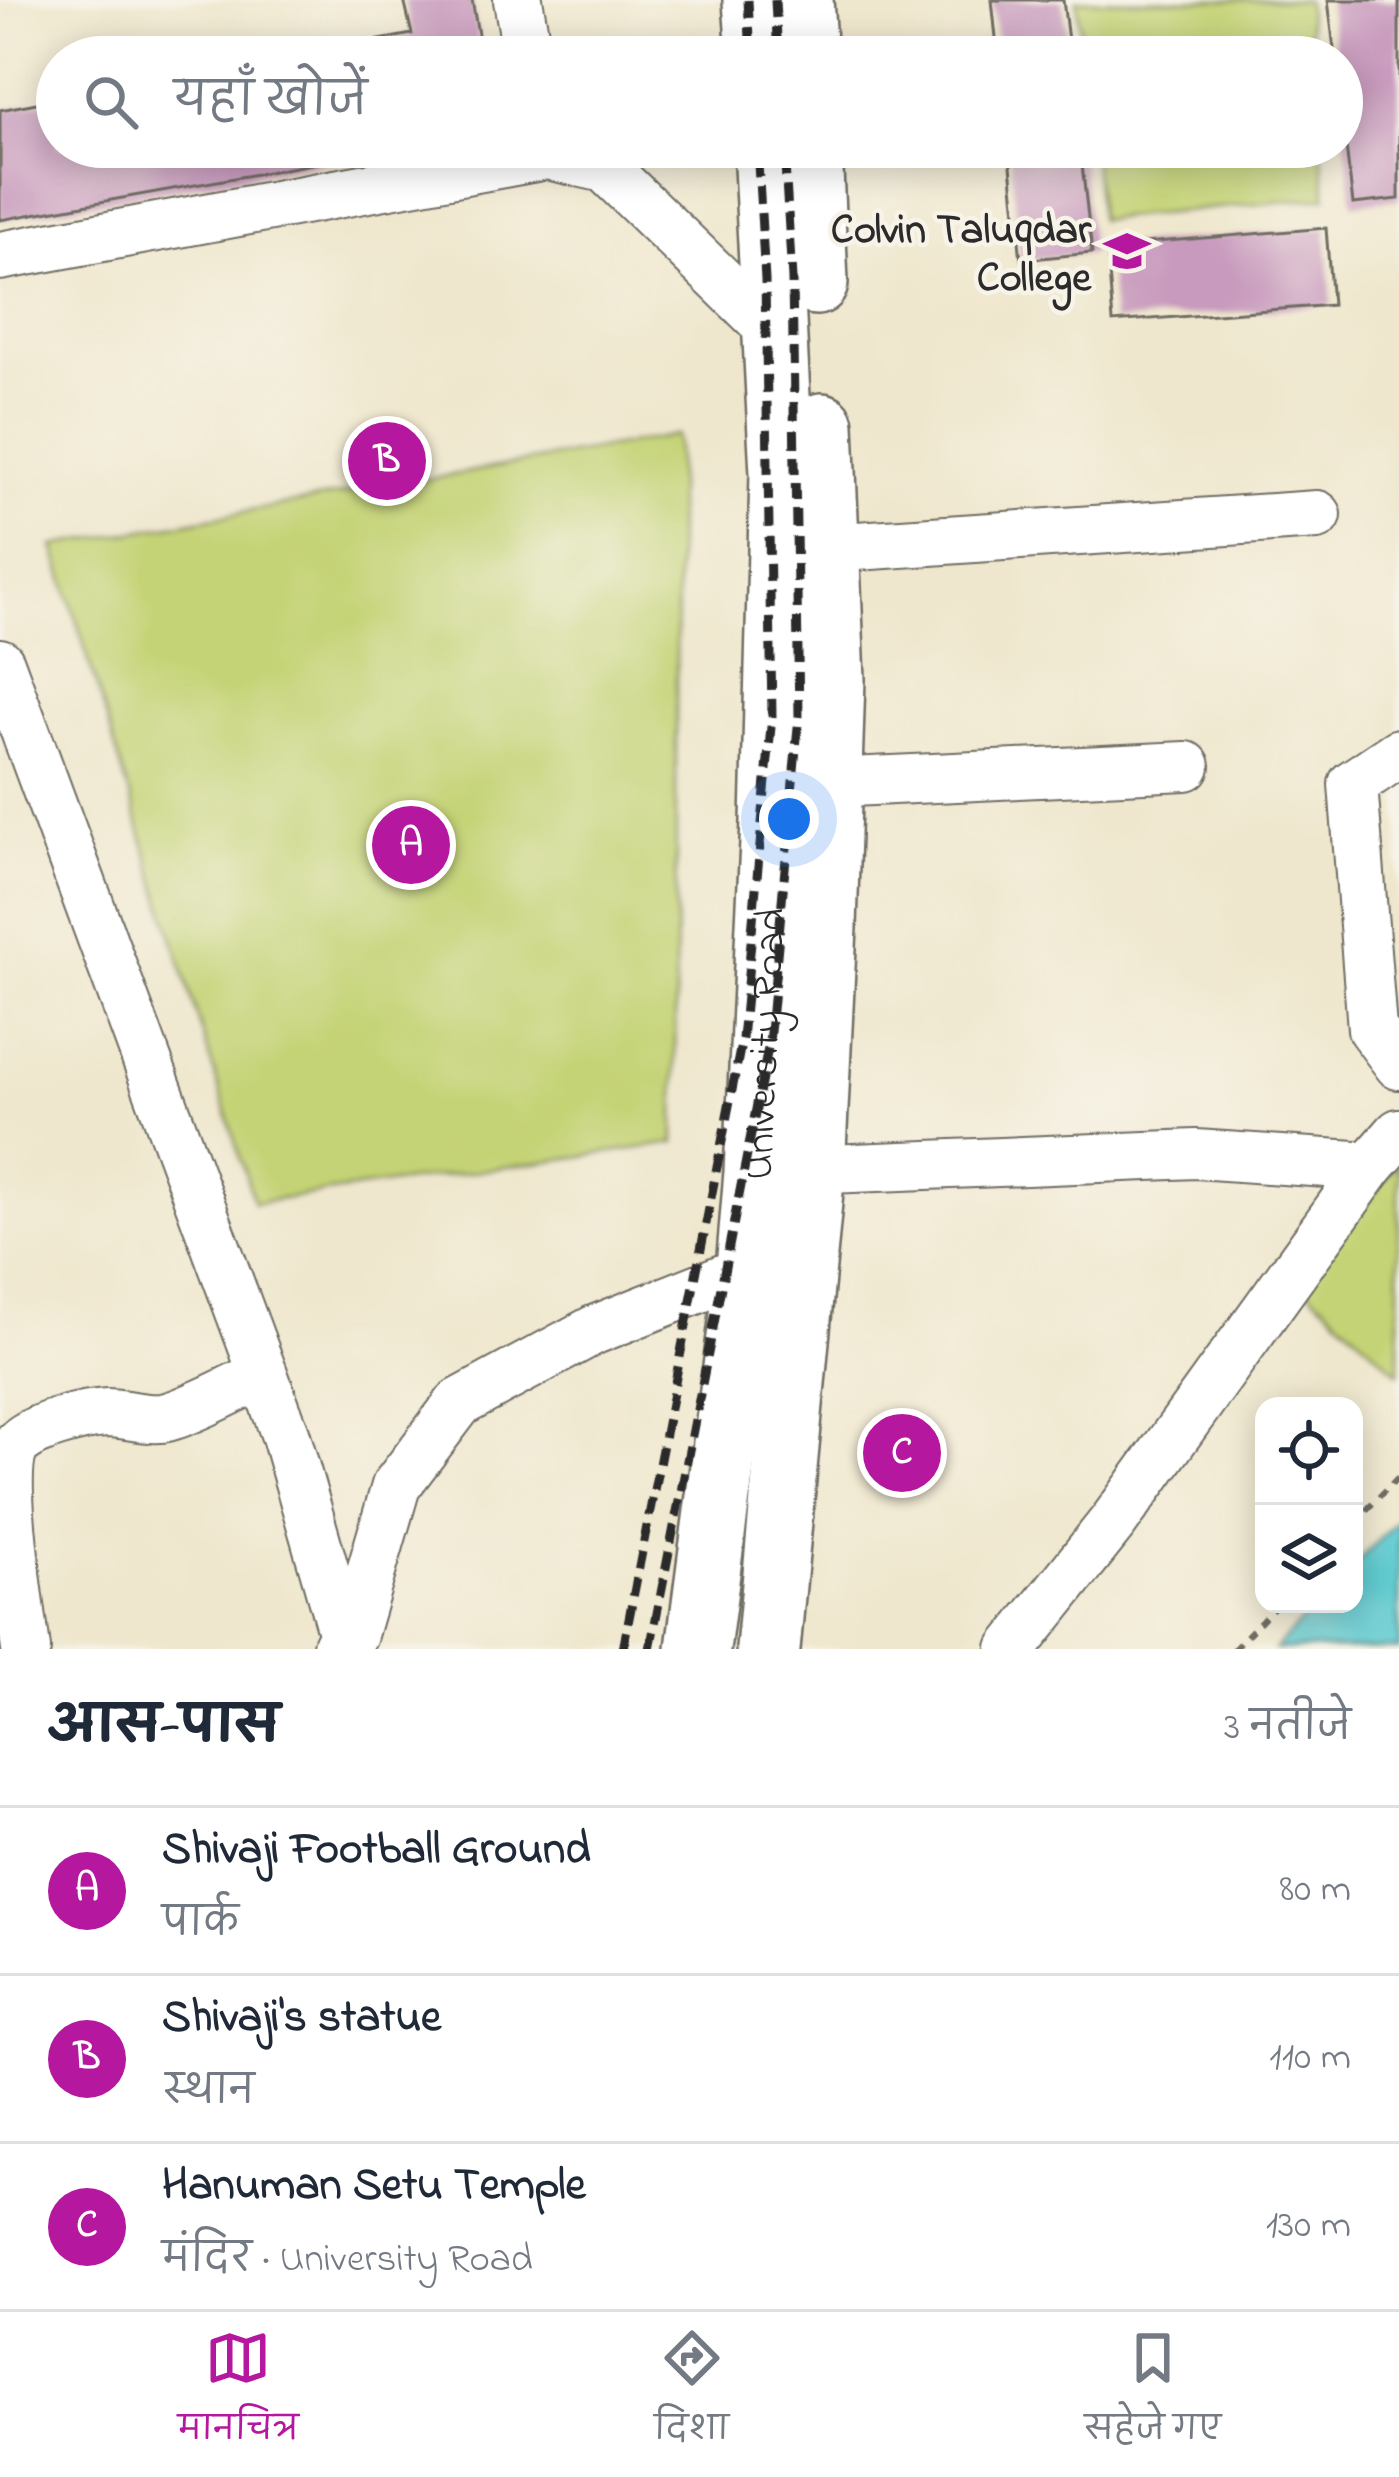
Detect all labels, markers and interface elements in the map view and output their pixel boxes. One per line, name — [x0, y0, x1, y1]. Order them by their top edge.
search box — [36, 36, 1363, 168]
icon: search — [78, 69, 144, 135]
text: यहाँ खोजें — [174, 70, 367, 136]
place label: Colvin Taluqdar College — [831, 201, 1092, 311]
school or university icon: Colvin Taluqdar College — [1102, 226, 1152, 276]
pin: B — [348, 416, 426, 506]
your location — [759, 789, 819, 849]
pin: A — [372, 800, 450, 890]
street label: University Road — [730, 906, 804, 1182]
map controls — [1255, 1397, 1363, 1613]
button: locate — [1255, 1397, 1363, 1505]
pin: C — [863, 1408, 941, 1498]
button: layers — [1255, 1505, 1363, 1613]
text: आस-पास — [48, 1691, 280, 1766]
text: 3 नतीजे — [1224, 1700, 1351, 1757]
text: Shivaji Football Ground — [162, 1818, 591, 1884]
text: A — [75, 1862, 99, 1919]
text: 80 m — [1280, 1862, 1351, 1919]
text: पार्क — [162, 1896, 239, 1953]
text: Shivaji's statue — [162, 1986, 441, 2052]
text: B — [74, 2030, 100, 2087]
text: 110 m — [1269, 2030, 1351, 2087]
text: स्थान — [162, 2064, 254, 2121]
text: Hanuman Setu Temple — [162, 2154, 586, 2220]
text: C — [76, 2198, 98, 2255]
text: 130 m — [1266, 2198, 1351, 2255]
text: मंदिर · University Road — [162, 2232, 533, 2289]
tab: मानचित्र — [178, 2325, 299, 2464]
tab: दिशा — [654, 2325, 729, 2464]
tab: सहेजे गए — [1084, 2325, 1221, 2464]

